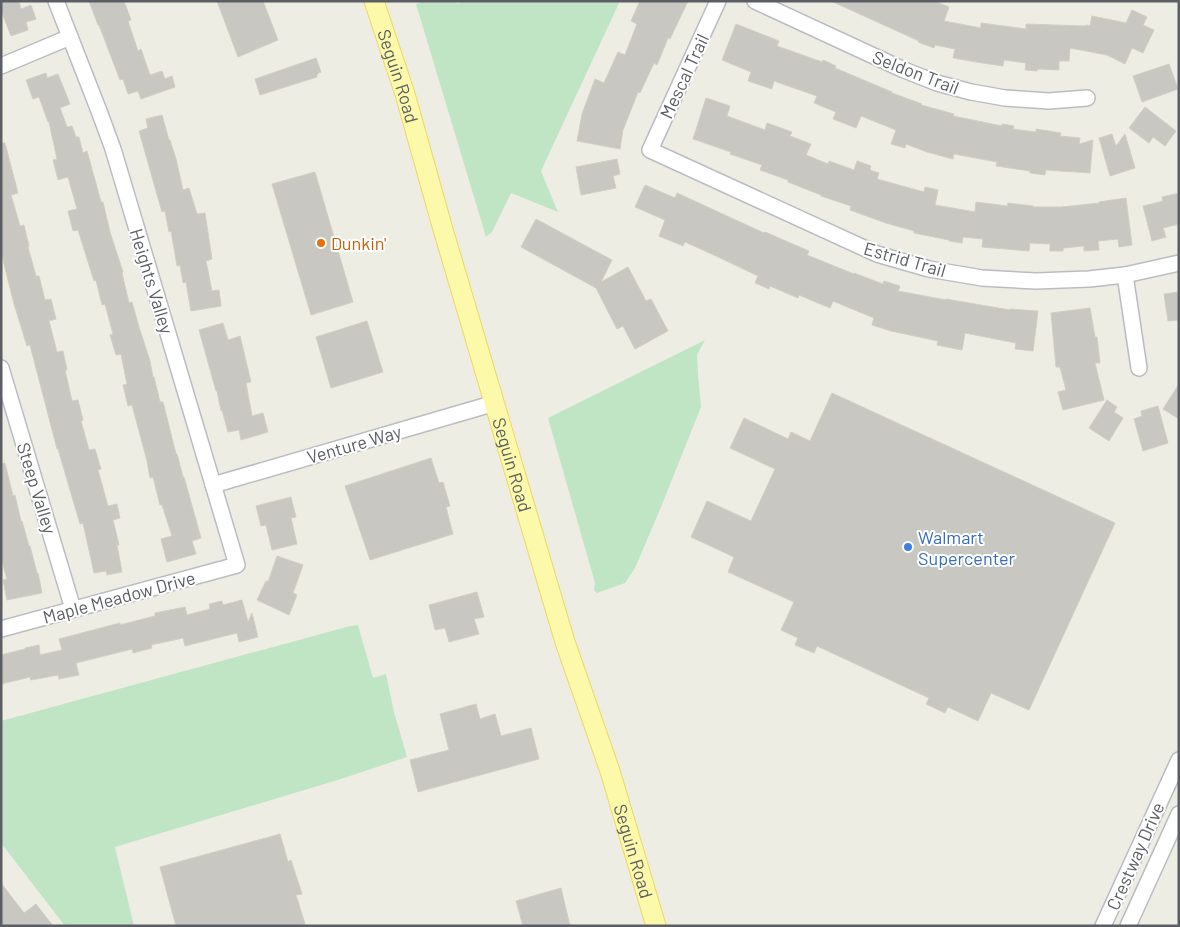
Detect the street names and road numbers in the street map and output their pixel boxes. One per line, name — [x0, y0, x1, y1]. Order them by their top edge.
street label: Seguin Road — [373, 26, 424, 125]
street label: Mescal Trail — [655, 30, 713, 122]
street label: Seldon Trail — [870, 45, 962, 99]
street label: Heights Valley — [126, 226, 178, 336]
street label: Estrid Trail — [861, 237, 949, 281]
street label: Seguin Road — [488, 415, 537, 514]
street label: Venture Way — [304, 420, 404, 468]
street label: Steep Valley — [13, 440, 61, 536]
street label: Maple Meadow Drive — [40, 566, 198, 628]
street label: Crestway Drive — [1101, 799, 1169, 913]
street label: Seguin Road — [609, 801, 658, 901]

